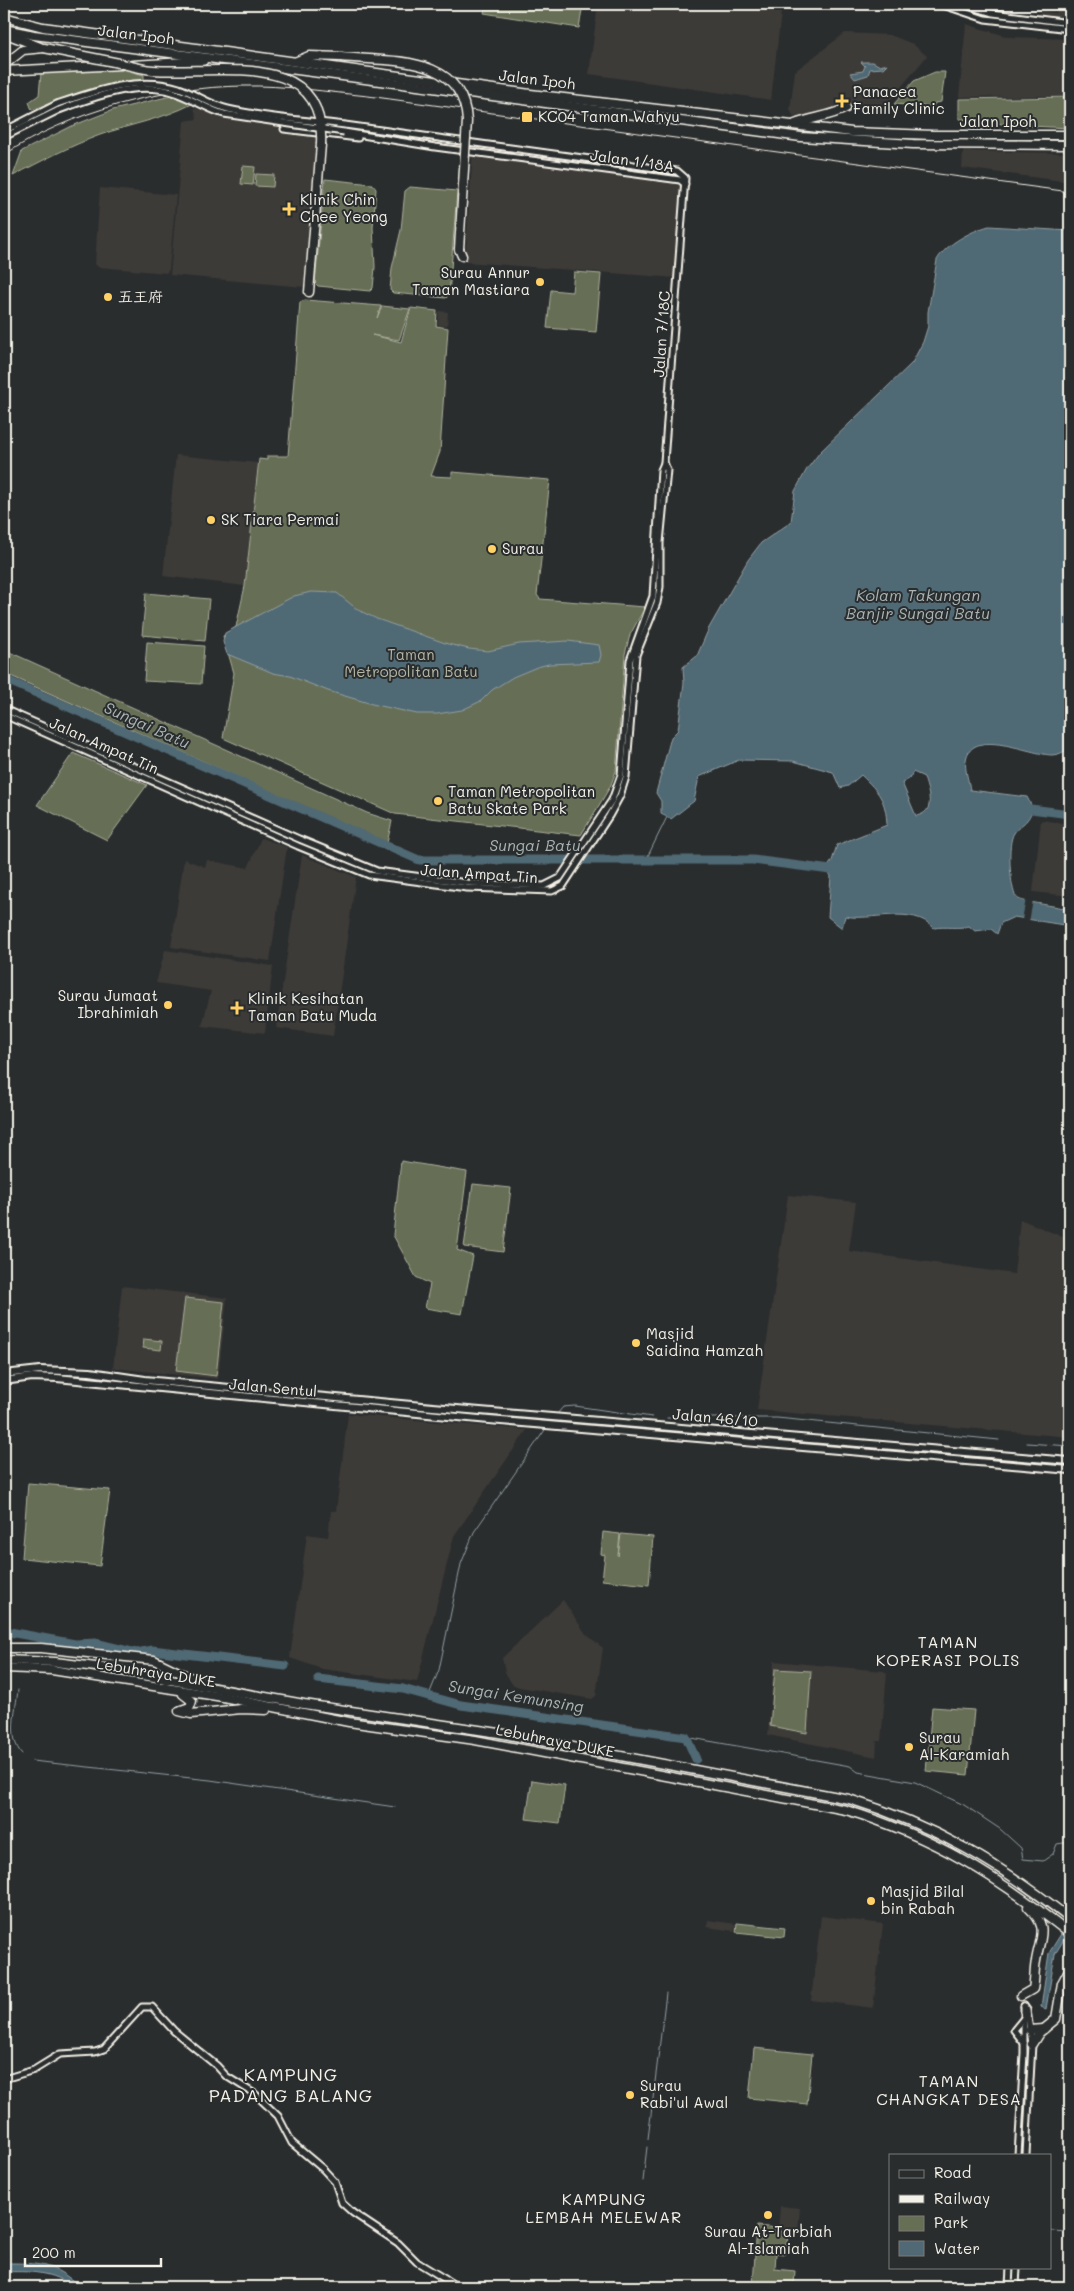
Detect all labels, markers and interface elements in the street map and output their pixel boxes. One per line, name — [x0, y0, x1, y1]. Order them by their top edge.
street label: Jalan Ipoh — [97, 19, 176, 49]
street label: Jalan Ipoh — [498, 64, 577, 94]
place label: Panacea Family Clinic — [853, 81, 945, 118]
marker: Panacea Family Clinic — [835, 94, 849, 108]
place label: KC04 Taman Wahyu — [538, 106, 680, 126]
marker: KC04 Taman Wahyu — [520, 110, 534, 124]
street label: Jalan Ipoh — [960, 111, 1036, 131]
street label: Jalan 1/18A — [589, 144, 675, 176]
place label: Klinik Chin Chee Yeong — [300, 189, 388, 226]
marker: Klinik Chin Chee Yeong — [282, 202, 296, 216]
place label: Surau Annur Taman Mastiara — [412, 262, 530, 299]
marker: Surau Annur Taman Mastiara — [534, 276, 546, 288]
place label: 五王府 — [118, 286, 163, 306]
street label: Jalan 7/18C — [648, 290, 674, 378]
marker: 五王府 — [102, 291, 114, 303]
place label: SK Tiara Permai — [221, 509, 339, 529]
marker: SK Tiara Permai — [205, 514, 217, 526]
place label: Surau — [502, 538, 544, 558]
marker: Surau — [486, 543, 498, 555]
water label: Kolam Takungan Banjir Sungai Batu — [846, 584, 990, 623]
park label: Taman Metropolitan Batu — [344, 644, 478, 681]
water label: Sungai Batu — [101, 696, 193, 753]
street label: Jalan Ampat Tin — [47, 712, 162, 778]
place label: Taman Metropolitan Batu Skate Park — [448, 781, 595, 818]
marker: Taman Metropolitan Batu Skate Park — [432, 795, 444, 807]
water label: Sungai Batu — [489, 834, 581, 855]
street label: Jalan Ampat Tin — [420, 859, 538, 887]
place label: Surau Jumaat Ibrahimiah — [58, 985, 158, 1022]
place label: Klinik Kesihatan Taman Batu Muda — [248, 988, 377, 1025]
marker: Surau Jumaat Ibrahimiah — [162, 999, 174, 1011]
marker: Klinik Kesihatan Taman Batu Muda — [230, 1001, 244, 1015]
place label: Masjid Saidina Hamzah — [646, 1323, 763, 1360]
marker: Masjid Saidina Hamzah — [630, 1337, 642, 1349]
street label: Jalan Sentul — [228, 1373, 318, 1401]
street label: Jalan 46/10 — [672, 1403, 759, 1431]
district label: TAMAN KOPERASI POLIS — [876, 1631, 1020, 1670]
street label: Lebuhraya DUKE — [95, 1653, 218, 1691]
water label: Sungai Kemunsing — [447, 1674, 585, 1717]
street label: Lebuhraya DUKE — [494, 1719, 617, 1761]
place label: Surau Al-Karamiah — [919, 1727, 1009, 1764]
marker: Surau Al-Karamiah — [903, 1741, 915, 1753]
place label: Masjid Bilal bin Rabah — [881, 1881, 964, 1918]
marker: Masjid Bilal bin Rabah — [865, 1895, 877, 1907]
district label: KAMPUNG PADANG BALANG — [209, 2062, 373, 2107]
district label: TAMAN CHANGKAT DESA — [876, 2070, 1022, 2109]
place label: Surau Rabi'ul Awal — [640, 2075, 728, 2112]
marker: Surau Rabi'ul Awal — [624, 2089, 636, 2101]
legend — [889, 2154, 1052, 2268]
text: Road — [934, 2162, 971, 2182]
district label: KAMPUNG LEMBAH MELEWAR — [526, 2188, 682, 2227]
text: Railway — [934, 2188, 990, 2208]
marker: Surau At-Tarbiah Al-Islamiah — [762, 2209, 774, 2221]
text: Park — [934, 2212, 968, 2232]
place label: Surau At-Tarbiah Al-Islamiah — [704, 2221, 832, 2258]
scale bar — [25, 2236, 161, 2268]
text: Water — [934, 2238, 980, 2258]
text: 200 m — [32, 2242, 76, 2262]

